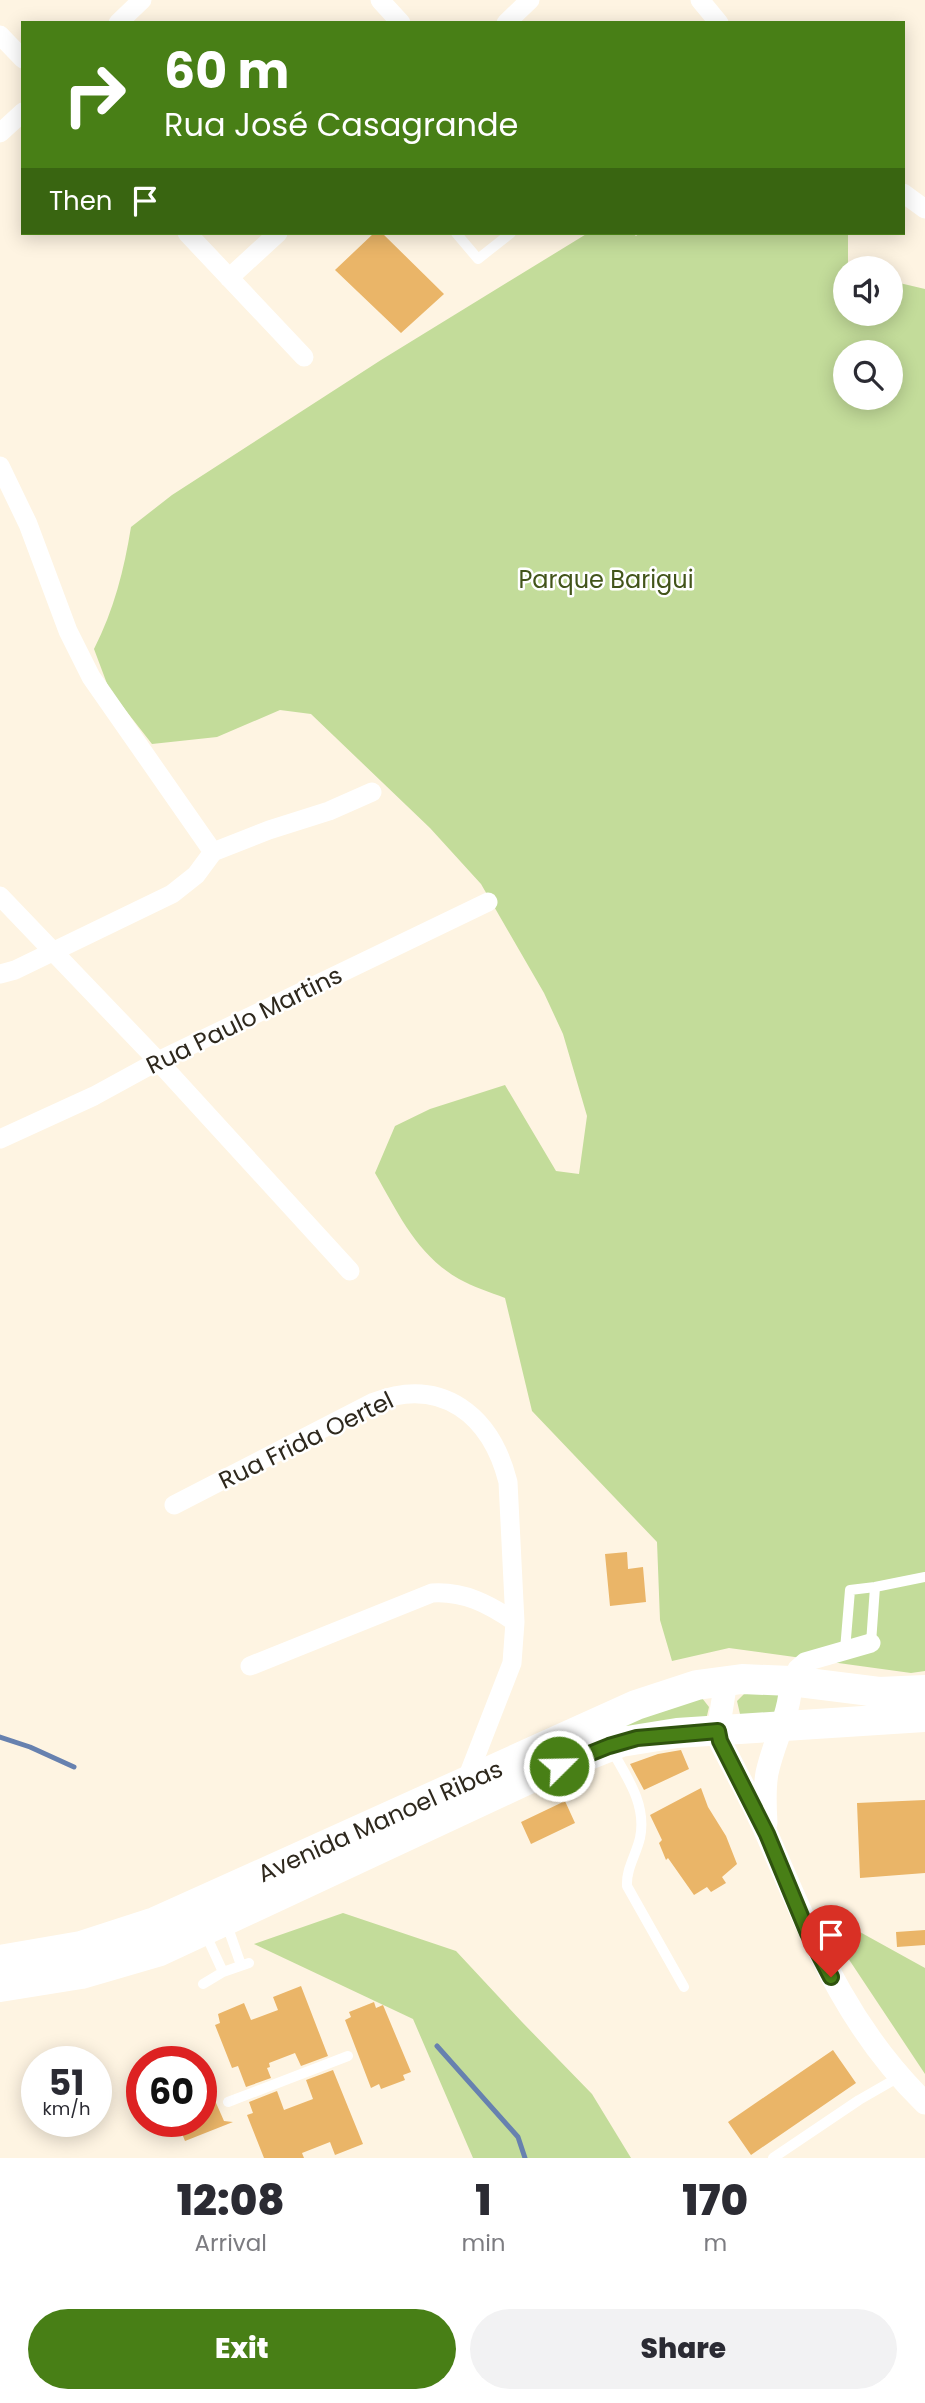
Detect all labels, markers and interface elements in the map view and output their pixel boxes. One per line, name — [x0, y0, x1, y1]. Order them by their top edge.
text: 60 m — [164, 37, 289, 105]
icon: right — [49, 49, 140, 140]
text: Rua José Casagrande — [164, 102, 518, 147]
icon: arrive — [126, 182, 164, 220]
text: Then — [49, 183, 112, 219]
map controls — [833, 256, 903, 410]
button: sound — [833, 256, 903, 326]
button: search — [833, 340, 903, 410]
park label: Parque Barigui — [518, 563, 694, 596]
street label: Rua Paulo Martins — [141, 958, 347, 1082]
street label: Rua Frida Oertel — [213, 1383, 399, 1497]
position arrow — [522, 1729, 596, 1803]
street label: Avenida Manoel Ribas — [252, 1752, 508, 1890]
pin — [801, 1905, 861, 1977]
icon: arrive — [812, 1916, 850, 1954]
speed limit sign: 60 — [126, 2046, 217, 2137]
text: 51 — [49, 2058, 84, 2107]
text: km/h — [43, 2096, 90, 2121]
text: 12:08 — [177, 2171, 285, 2230]
text: 1 — [475, 2171, 492, 2230]
text: 170 — [682, 2171, 748, 2230]
text: Arrival — [195, 2227, 267, 2259]
text: min — [461, 2227, 506, 2259]
text: m — [703, 2227, 727, 2259]
button: Exit — [28, 2309, 456, 2389]
button: Share — [470, 2309, 897, 2389]

